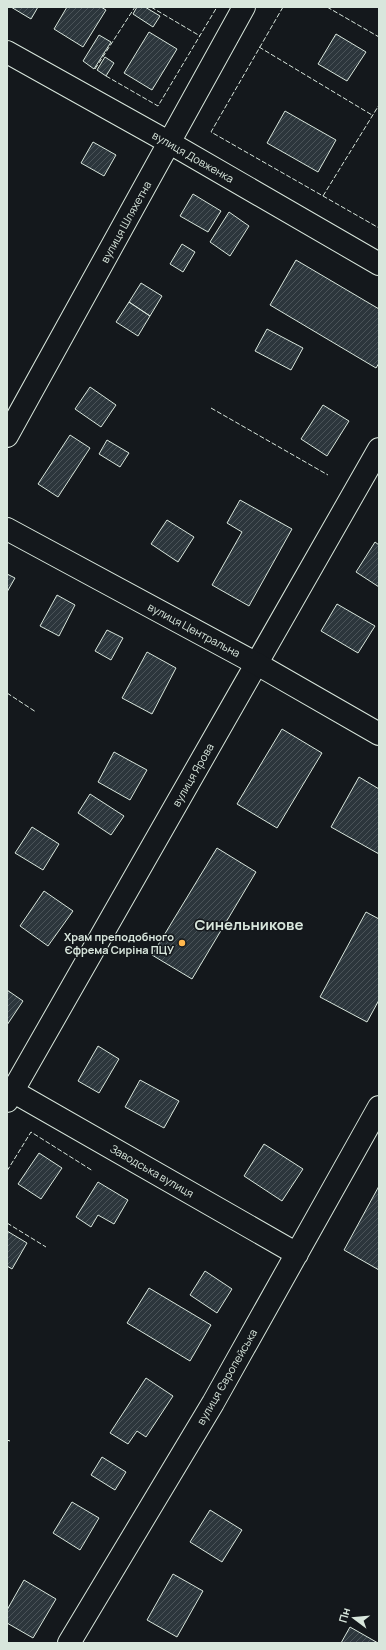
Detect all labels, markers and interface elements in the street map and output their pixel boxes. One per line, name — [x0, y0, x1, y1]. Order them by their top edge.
street label: вулиця Довженка — [150, 127, 237, 186]
street label: вулиця Шляхетна — [97, 178, 154, 265]
street label: вулиця Центральна — [145, 599, 243, 660]
street label: вулиця Ярова — [168, 740, 217, 809]
district label: Синельникове — [194, 914, 304, 935]
place label: Храм преподобного Єфрема Сиріна ПЦУ — [64, 929, 174, 957]
marker: Храм преподобного Єфрема Сиріна ПЦУ — [177, 938, 187, 948]
street label: Заводська вулиця — [108, 1140, 197, 1201]
street label: вулиця Європейська — [193, 1326, 260, 1427]
north arrow — [334, 1598, 374, 1638]
text: Пн — [335, 1606, 353, 1624]

